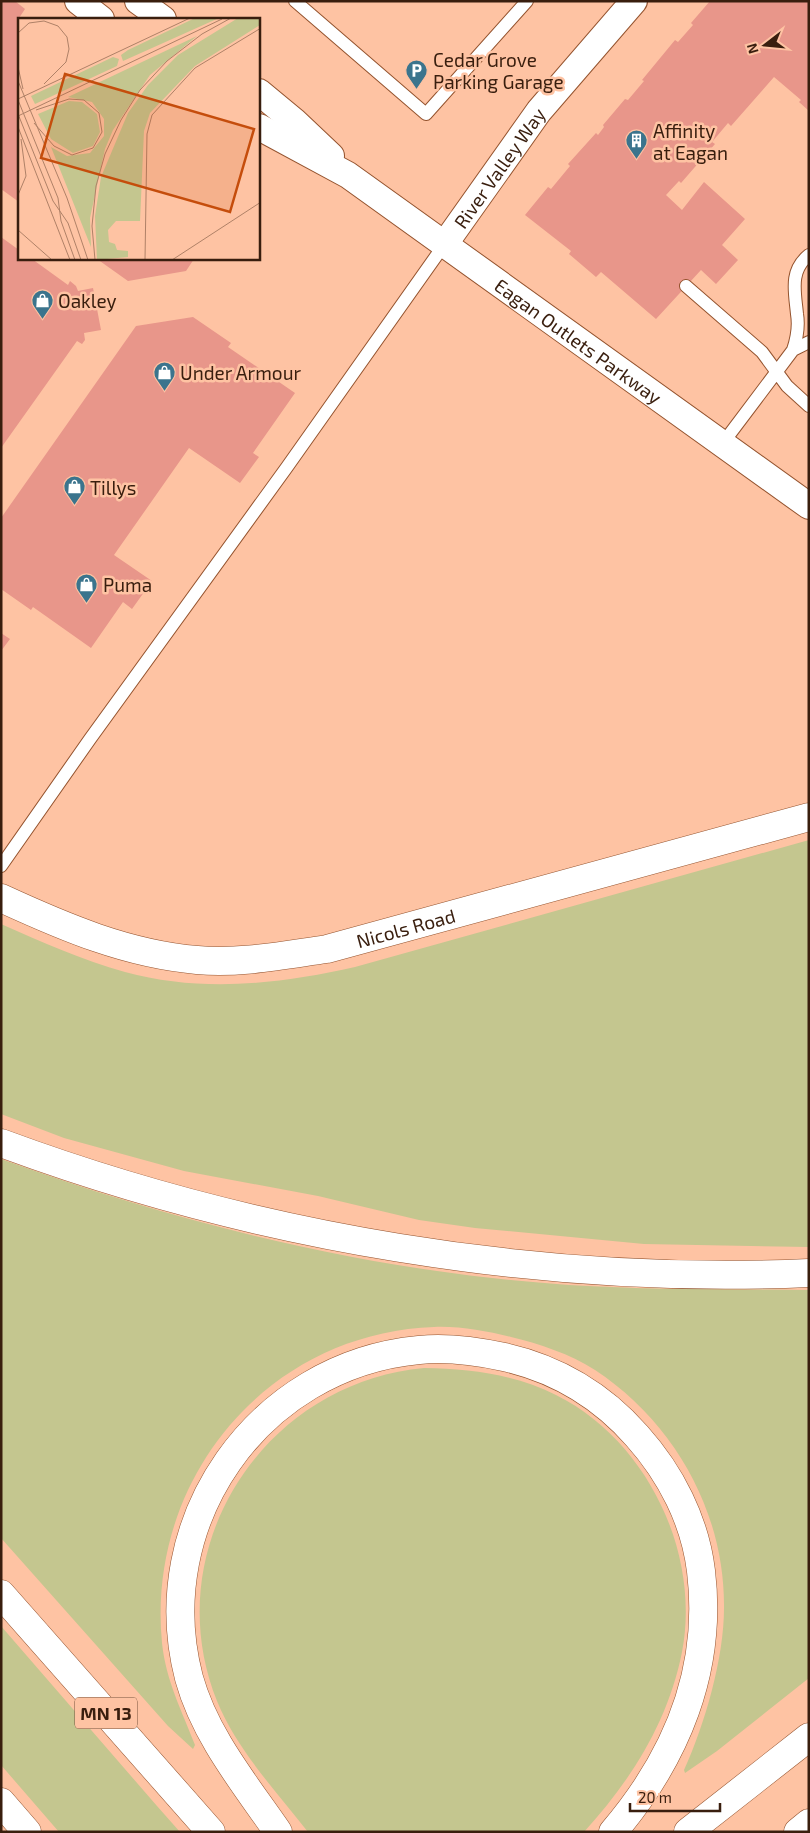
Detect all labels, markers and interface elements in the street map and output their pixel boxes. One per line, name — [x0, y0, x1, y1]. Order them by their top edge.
inset map — [18, 18, 260, 260]
north arrow — [740, 20, 790, 70]
text: N — [742, 42, 762, 56]
place label: Cedar Grove Parking Garage — [433, 48, 564, 93]
parking icon: Cedar Grove Parking Garage — [405, 58, 429, 89]
street label: River Valley Way — [448, 103, 550, 232]
place label: Affinity at Eagan — [653, 119, 728, 164]
building icon: Affinity at Eagan — [625, 129, 649, 160]
street label: Eagan Outlets Parkway — [491, 273, 667, 408]
shop icon: Oakley — [30, 288, 54, 319]
place label: Oakley — [58, 289, 117, 312]
shop icon: Under Armour — [152, 360, 176, 391]
place label: Under Armour — [180, 361, 301, 384]
shop icon: Tillys — [62, 475, 86, 506]
place label: Tillys — [90, 476, 136, 499]
shop icon: Puma — [75, 572, 99, 603]
place label: Puma — [103, 573, 152, 596]
street label: Nicols Road — [354, 903, 458, 952]
road number: MN 13 — [75, 1698, 137, 1729]
scale bar — [630, 1780, 720, 1812]
text: 20 m — [638, 1788, 672, 1806]

